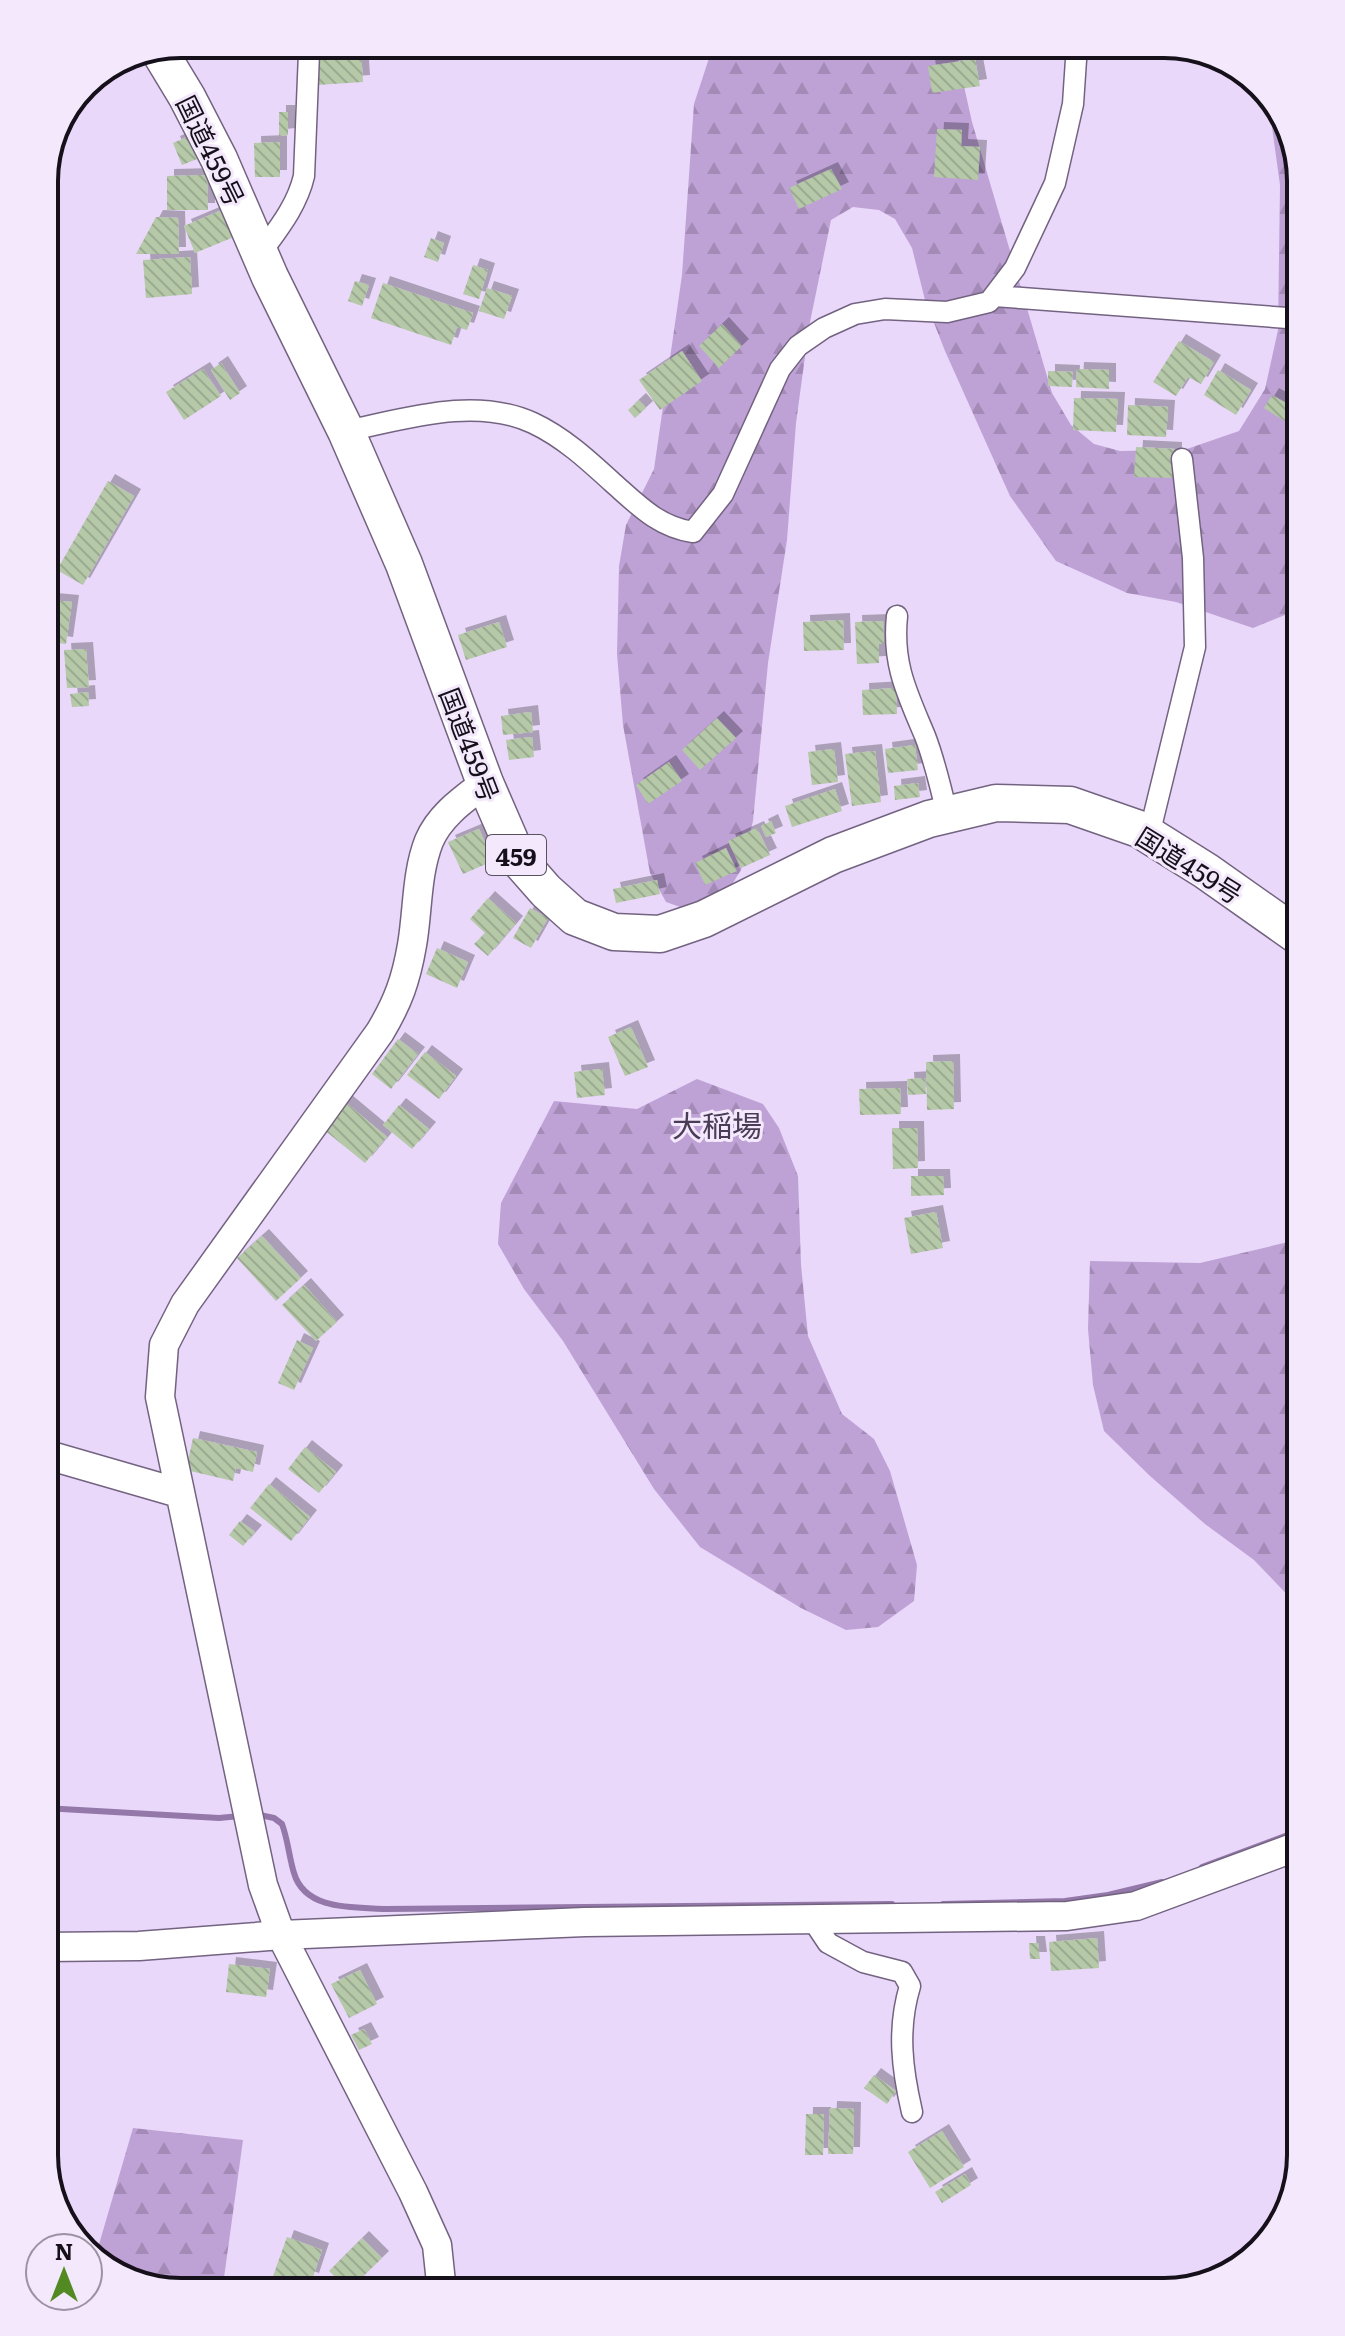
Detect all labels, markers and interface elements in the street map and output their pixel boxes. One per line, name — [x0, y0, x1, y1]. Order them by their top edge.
street label: 国道459号 — [168, 88, 256, 212]
street label: 国道459号 — [431, 681, 511, 807]
street label: 国道459号 — [1129, 816, 1251, 912]
road number: 459 — [486, 835, 546, 875]
district label: 大稲場 — [672, 1102, 762, 1146]
north arrow — [24, 2232, 104, 2312]
text: N — [55, 2234, 73, 2267]

